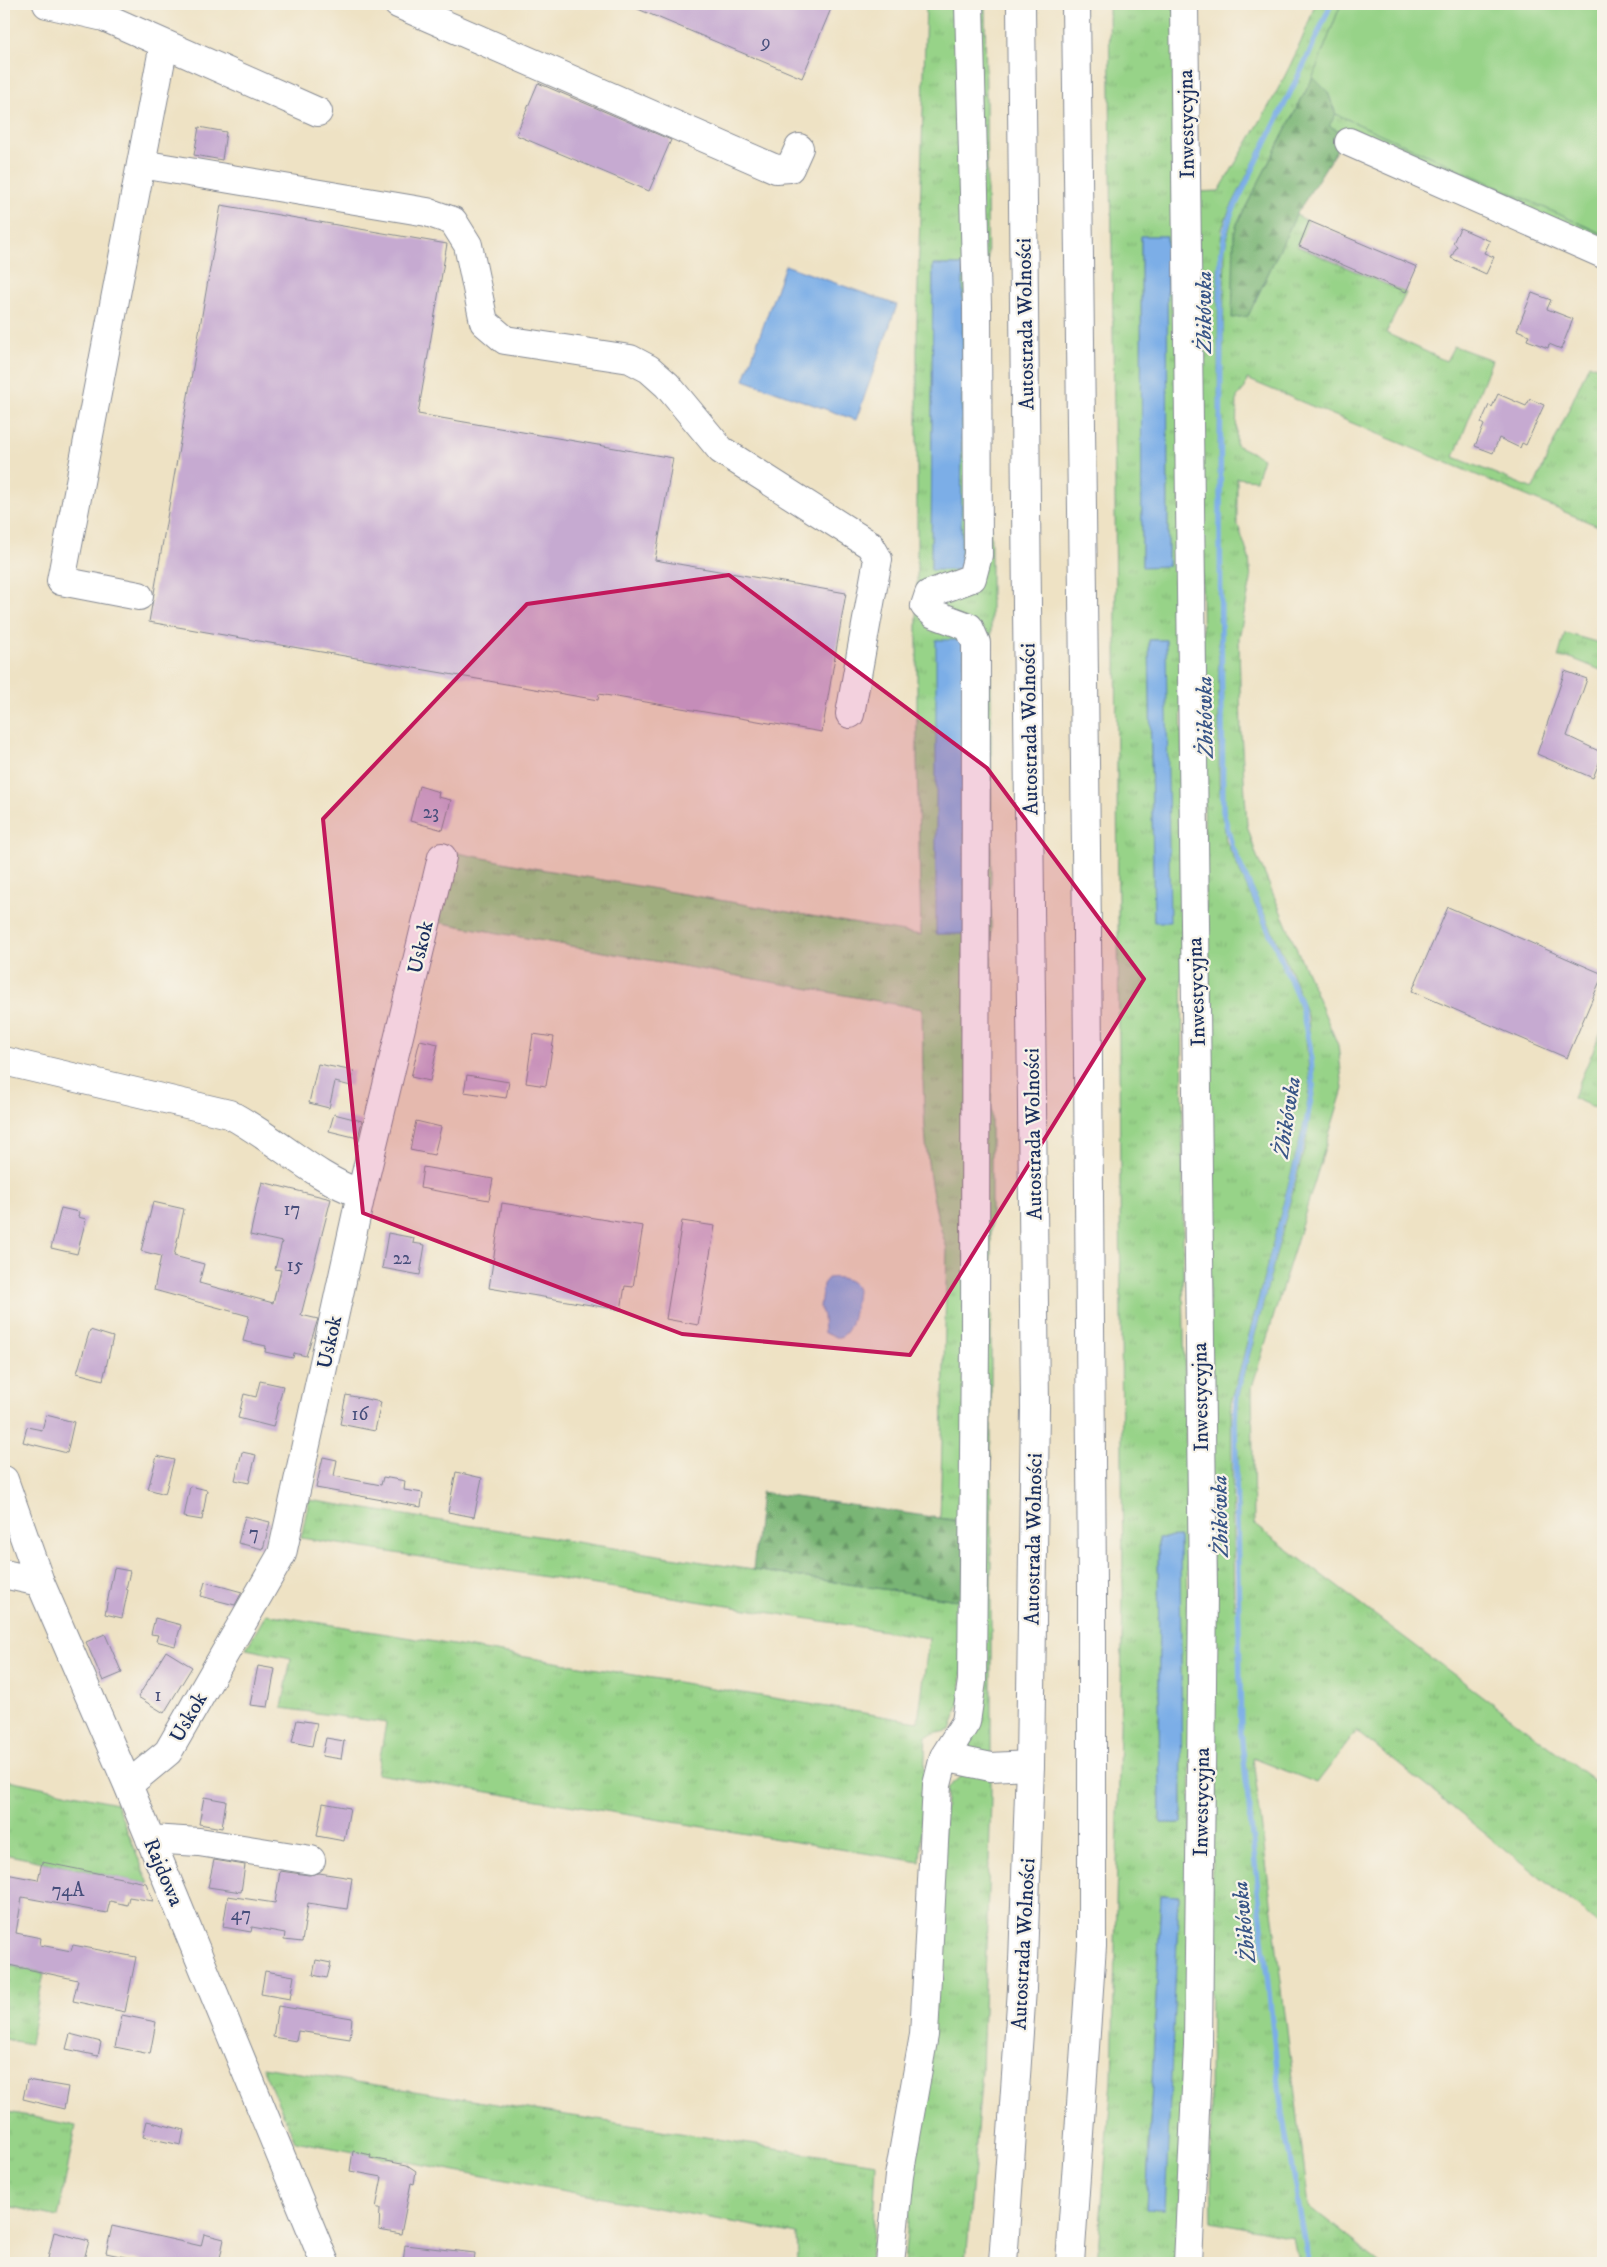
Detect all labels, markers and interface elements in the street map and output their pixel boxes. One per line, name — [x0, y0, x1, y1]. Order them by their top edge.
house number: 9 — [760, 31, 771, 54]
street label: Inwestycyjna — [1173, 69, 1201, 179]
street label: Autostrada Wolności — [1012, 238, 1040, 410]
water label: Żbikówka — [1191, 271, 1218, 354]
street label: Autostrada Wolności — [1016, 643, 1044, 815]
water label: Żbikówka — [1191, 676, 1220, 759]
house number: 23 — [423, 801, 439, 824]
street label: Uskok — [402, 918, 440, 976]
street label: Inwestycyjna — [1182, 937, 1212, 1047]
street label: Autostrada Wolności — [1020, 1048, 1048, 1220]
water label: Żbikówka — [1268, 1075, 1307, 1161]
house number: 17 — [284, 1198, 301, 1221]
house number: 22 — [393, 1247, 412, 1270]
house number: 15 — [287, 1254, 304, 1277]
street label: Uskok — [312, 1313, 348, 1371]
street label: Inwestycyjna — [1187, 1342, 1215, 1452]
house number: 16 — [352, 1403, 370, 1426]
street label: Autostrada Wolności — [1020, 1453, 1048, 1625]
water label: Żbikówka — [1206, 1475, 1235, 1558]
house number: 7 — [249, 1522, 259, 1545]
house number: 1 — [155, 1684, 162, 1707]
street label: Uskok — [164, 1687, 214, 1747]
street label: Inwestycyjna — [1188, 1747, 1216, 1857]
street label: Rajdowa — [137, 1835, 189, 1910]
street label: Autostrada Wolności — [1007, 1857, 1041, 2031]
house number: 74A — [52, 1879, 85, 1902]
water label: Żbikówka — [1227, 1880, 1262, 1965]
house number: 47 — [231, 1903, 251, 1926]

